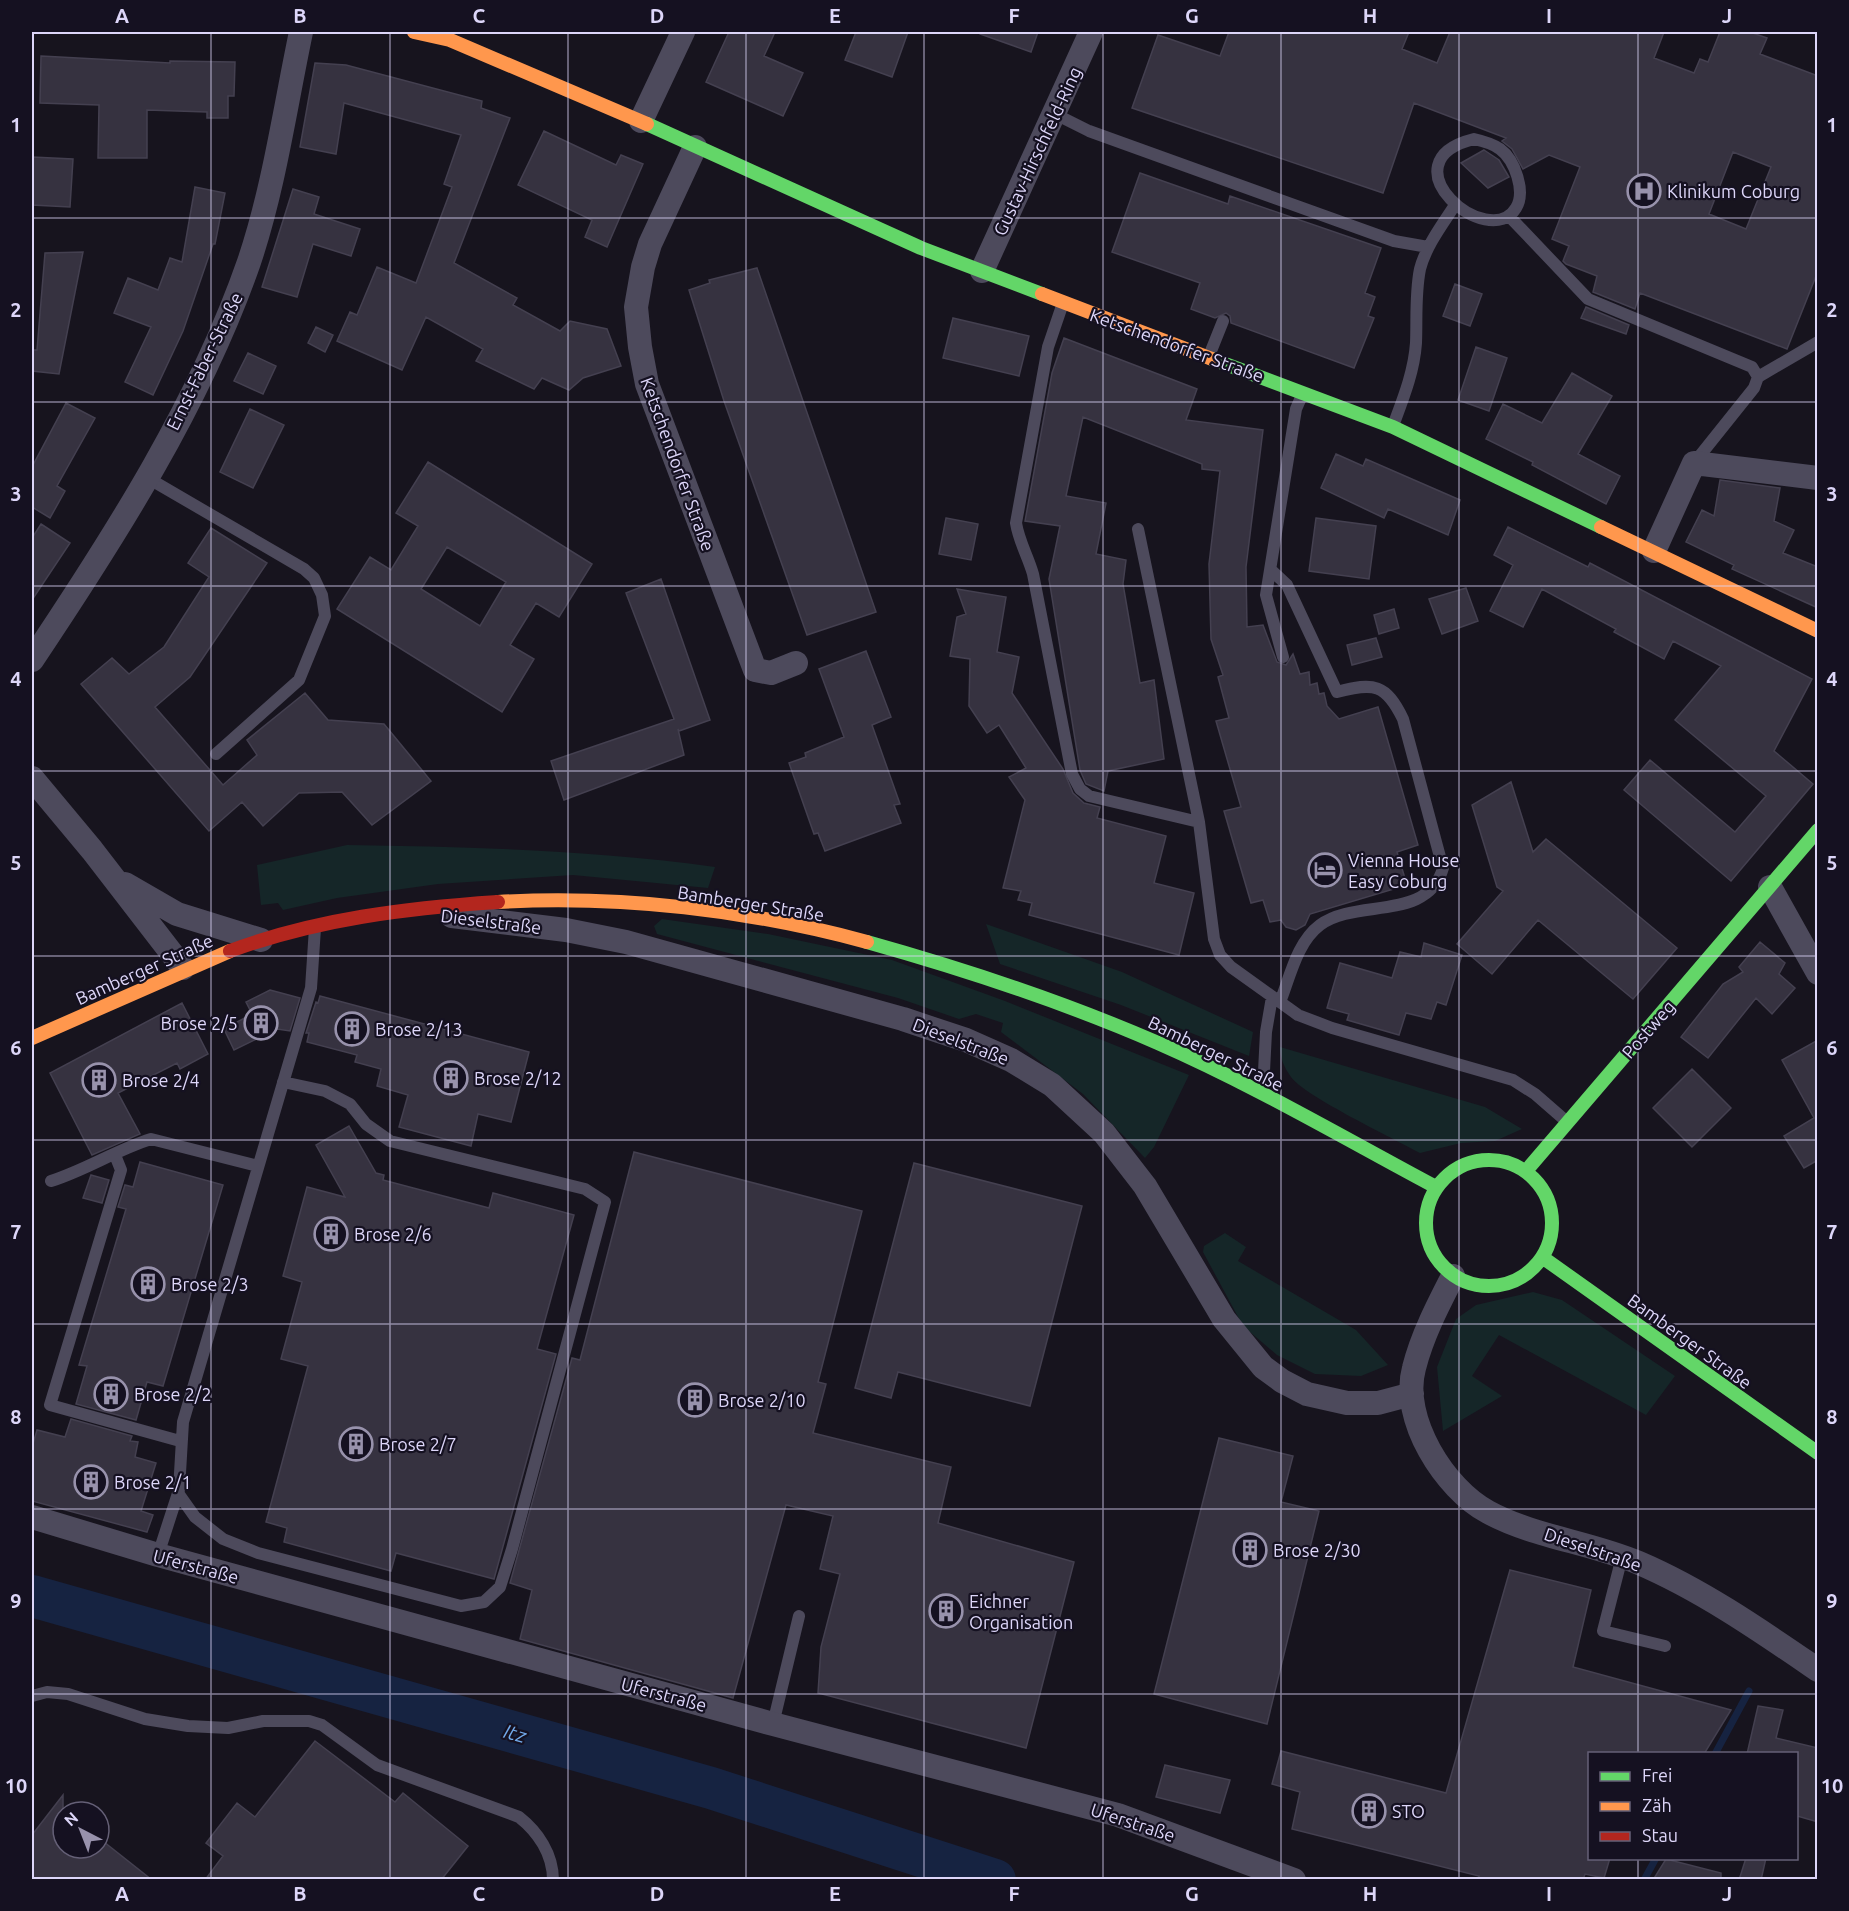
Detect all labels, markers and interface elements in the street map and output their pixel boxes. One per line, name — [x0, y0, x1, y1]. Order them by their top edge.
text: A — [115, 4, 129, 27]
text: B — [293, 4, 307, 27]
text: C — [473, 4, 486, 27]
text: D — [650, 4, 664, 27]
text: E — [829, 4, 841, 27]
text: F — [1008, 4, 1020, 27]
text: G — [1185, 4, 1199, 27]
text: H — [1363, 4, 1377, 27]
text: I — [1546, 4, 1552, 27]
text: J — [1722, 4, 1732, 27]
street label: Gustav-Hirschfeld-Ring — [989, 63, 1085, 239]
text: 1 — [10, 113, 22, 136]
text: 1 — [1826, 113, 1838, 136]
hospital icon: Klinikum Coburg — [1626, 173, 1662, 209]
place label: Klinikum Coburg — [1667, 181, 1800, 201]
street label: Ernst-Faber-Straße — [162, 289, 246, 433]
text: 2 — [10, 298, 22, 321]
text: 2 — [1826, 298, 1838, 321]
street label: Ketschendorfer Straße — [1087, 304, 1267, 386]
street label: Ketschendorfer Straße — [637, 374, 719, 554]
text: 3 — [10, 482, 22, 505]
text: 3 — [1826, 482, 1838, 505]
text: 4 — [10, 667, 22, 690]
text: 4 — [1826, 667, 1838, 690]
place label: Vienna House Easy Coburg — [1348, 850, 1459, 891]
text: 5 — [10, 851, 22, 874]
text: 5 — [1826, 851, 1838, 874]
hotel icon: Vienna House Easy Coburg — [1307, 852, 1343, 888]
street label: Bamberger Straße — [676, 882, 826, 924]
street label: Dieselstraße — [440, 905, 542, 937]
street label: Bamberger Straße — [72, 930, 216, 1008]
street label: Postweg — [1617, 996, 1679, 1062]
building icon: Brose 2/5 — [243, 1005, 279, 1041]
building icon: Brose 2/13 — [334, 1011, 370, 1047]
street label: Bamberger Straße — [1145, 1012, 1287, 1094]
place label: Brose 2/5 — [160, 1013, 238, 1033]
street label: Dieselstraße — [910, 1014, 1012, 1068]
place label: Brose 2/13 — [375, 1019, 463, 1039]
text: 6 — [10, 1036, 22, 1059]
text: 6 — [1826, 1036, 1838, 1059]
building icon: Brose 2/12 — [433, 1060, 469, 1096]
building icon: Brose 2/4 — [81, 1062, 117, 1098]
place label: Brose 2/12 — [474, 1068, 562, 1088]
place label: Brose 2/4 — [122, 1070, 200, 1090]
building icon: Brose 2/6 — [313, 1216, 349, 1252]
text: 7 — [10, 1220, 22, 1243]
text: 7 — [1826, 1220, 1838, 1243]
place label: Brose 2/6 — [354, 1224, 432, 1244]
building icon: Brose 2/3 — [130, 1266, 166, 1302]
place label: Brose 2/3 — [171, 1274, 249, 1294]
street label: Bamberger Straße — [1624, 1289, 1756, 1393]
building icon: Brose 2/2 — [93, 1376, 129, 1412]
building icon: Brose 2/10 — [677, 1382, 713, 1418]
place label: Brose 2/2 — [134, 1384, 212, 1404]
place label: Brose 2/10 — [718, 1390, 806, 1410]
text: 8 — [10, 1405, 22, 1428]
text: 8 — [1826, 1405, 1838, 1428]
building icon: Brose 2/7 — [338, 1426, 374, 1462]
place label: Brose 2/7 — [379, 1434, 457, 1454]
building icon: Brose 2/1 — [73, 1464, 109, 1500]
place label: Brose 2/1 — [114, 1472, 192, 1492]
street label: Dieselstraße — [1542, 1523, 1644, 1575]
building icon: Brose 2/30 — [1232, 1532, 1268, 1568]
place label: Brose 2/30 — [1273, 1540, 1361, 1560]
street label: Uferstraße — [151, 1545, 241, 1587]
text: 9 — [10, 1589, 22, 1612]
text: 9 — [1826, 1589, 1838, 1612]
place label: Eichner Organisation — [969, 1591, 1073, 1632]
building icon: Eichner Organisation — [928, 1593, 964, 1629]
street label: Uferstraße — [619, 1673, 709, 1715]
water label: Itz — [501, 1719, 530, 1747]
legend — [1588, 1752, 1798, 1860]
text: Frei — [1642, 1765, 1672, 1785]
text: 10 — [5, 1774, 27, 1797]
text: 10 — [1821, 1774, 1843, 1797]
building icon: STO — [1351, 1793, 1387, 1829]
text: Zäh — [1642, 1795, 1672, 1815]
street label: Uferstraße — [1088, 1799, 1178, 1845]
north arrow — [51, 1800, 111, 1860]
place label: STO — [1392, 1801, 1425, 1821]
text: N — [61, 1808, 81, 1830]
text: Stau — [1642, 1825, 1678, 1845]
text: A — [115, 1882, 129, 1905]
text: B — [293, 1882, 307, 1905]
text: C — [473, 1882, 486, 1905]
text: D — [650, 1882, 664, 1905]
text: E — [829, 1882, 841, 1905]
text: F — [1008, 1882, 1020, 1905]
text: G — [1185, 1882, 1199, 1905]
text: H — [1363, 1882, 1377, 1905]
text: I — [1546, 1882, 1552, 1905]
text: J — [1722, 1882, 1732, 1905]

